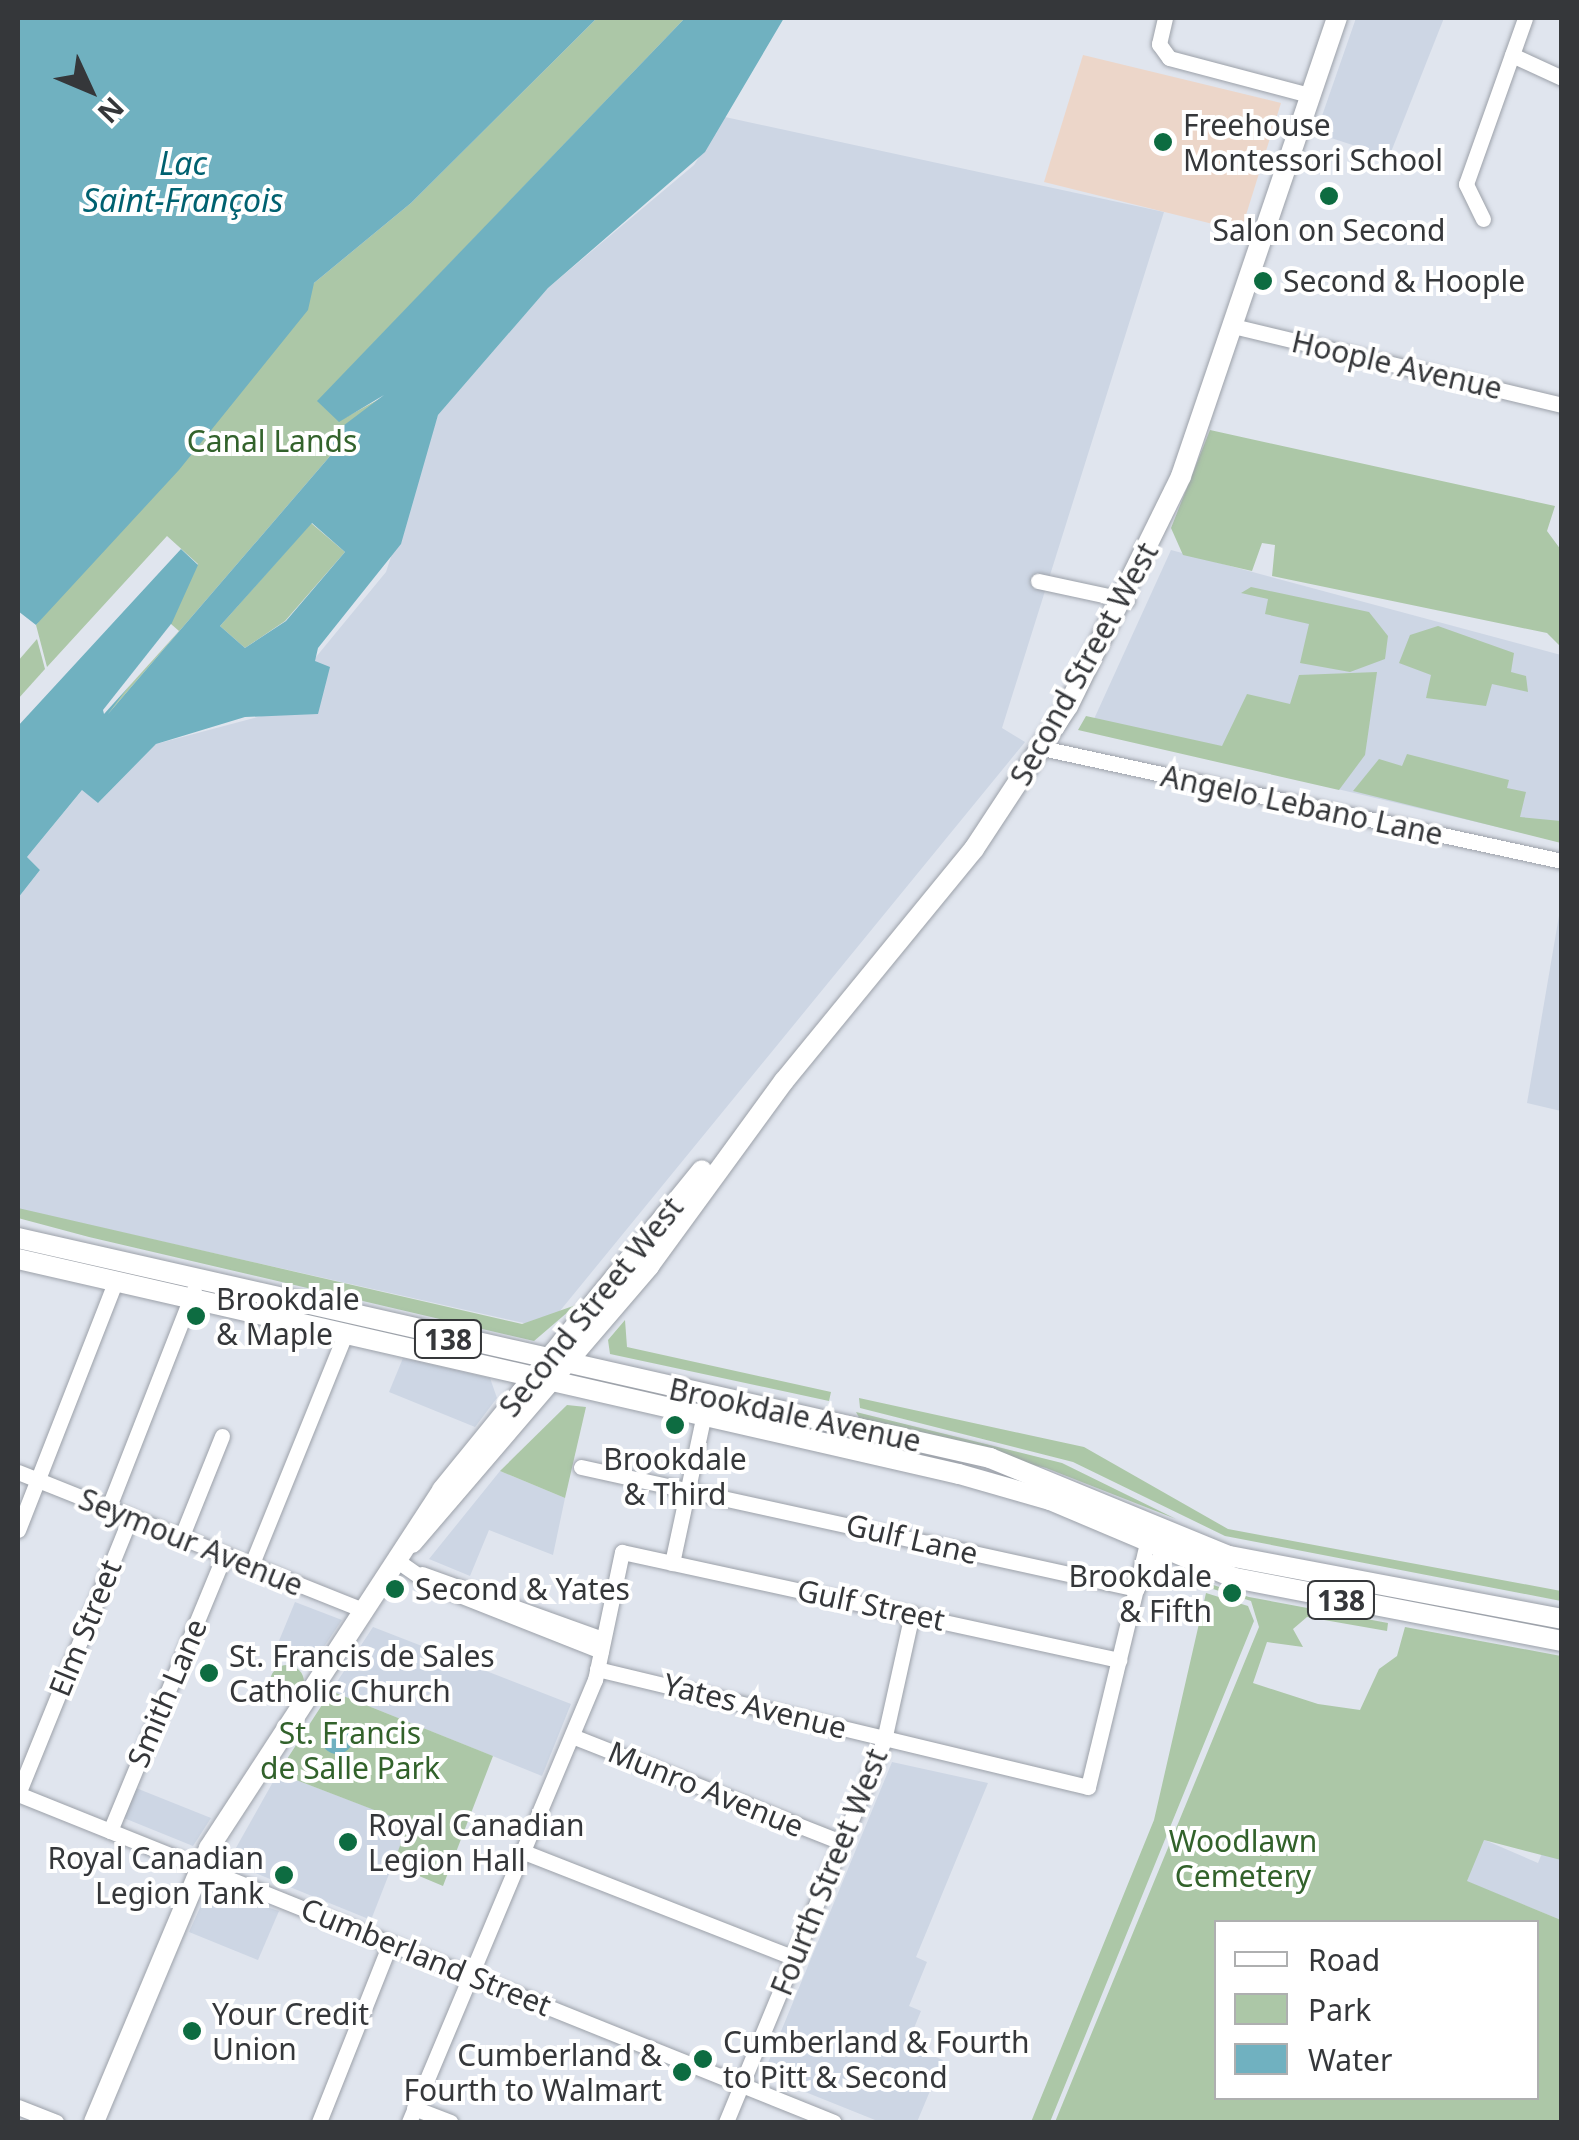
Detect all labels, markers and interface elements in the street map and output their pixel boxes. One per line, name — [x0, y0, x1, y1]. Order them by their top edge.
north arrow — [40, 40, 140, 140]
text: N — [90, 89, 133, 132]
place label: Freehouse Montessori School — [1183, 107, 1443, 178]
marker: Freehouse Montessori School — [1152, 131, 1174, 153]
water label: Lac Saint-François — [83, 145, 283, 220]
marker: Salon on Second — [1318, 185, 1340, 207]
place label: Salon on Second — [1213, 212, 1445, 248]
place label: Second & Hoople — [1283, 263, 1525, 299]
marker: Second & Hoople — [1252, 270, 1274, 292]
street label: Hoople Avenue — [1288, 323, 1506, 407]
park label: Canal Lands — [187, 423, 357, 459]
street label: Second Street West — [1002, 536, 1166, 792]
street label: Angelo Lebano Lane — [1158, 758, 1446, 852]
street label: Second Street West — [492, 1190, 690, 1424]
place label: Brookdale & Maple — [216, 1281, 360, 1352]
marker: Brookdale & Maple — [185, 1305, 207, 1327]
road number: 138 — [413, 1316, 483, 1362]
street label: Brookdale Avenue — [666, 1371, 924, 1459]
marker: Brookdale & Third — [664, 1414, 686, 1436]
place label: Brookdale & Third — [603, 1441, 747, 1512]
street label: Seymour Avenue — [74, 1481, 308, 1603]
street label: Gulf Lane — [843, 1506, 981, 1572]
street label: Elm Street — [41, 1554, 129, 1702]
place label: Brookdale & Fifth — [1068, 1558, 1212, 1628]
place label: Second & Yates — [415, 1571, 630, 1607]
street label: Gulf Street — [794, 1572, 948, 1638]
road number: 138 — [1306, 1577, 1376, 1623]
marker: Second & Yates — [384, 1578, 406, 1600]
marker: Brookdale & Fifth — [1221, 1582, 1243, 1604]
street label: Smith Lane — [120, 1614, 214, 1772]
place label: St. Francis de Sales Catholic Church — [229, 1638, 495, 1708]
marker: St. Francis de Sales Catholic Church — [198, 1662, 220, 1684]
street label: Yates Avenue — [660, 1666, 850, 1746]
park label: St. Francis de Salle Park — [260, 1715, 440, 1786]
street label: Munro Avenue — [603, 1733, 809, 1845]
street label: Fourth Street West — [763, 1743, 895, 2001]
place label: Royal Canadian Legion Hall — [368, 1807, 585, 1878]
park label: Woodlawn Cemetery — [1169, 1823, 1317, 1894]
marker: Royal Canadian Legion Hall — [337, 1831, 359, 1853]
place label: Royal Canadian Legion Tank — [47, 1840, 264, 1910]
marker: Royal Canadian Legion Tank — [273, 1864, 295, 1886]
street label: Cumberland Street — [296, 1890, 556, 2024]
legend — [1214, 1920, 1539, 2100]
text: Road — [1308, 1939, 1380, 1980]
text: Park — [1308, 1989, 1371, 2030]
place label: Your Credit Union — [212, 1996, 369, 2066]
marker: Your Credit Union — [181, 2020, 203, 2042]
place label: Cumberland & Fourth to Pitt & Second — [723, 2024, 1029, 2094]
place label: Cumberland & Fourth to Walmart — [403, 2037, 662, 2108]
text: Water — [1308, 2039, 1392, 2080]
marker: Cumberland & Fourth to Pitt & Second — [692, 2048, 714, 2070]
marker: Cumberland & Fourth to Walmart — [671, 2061, 693, 2083]

